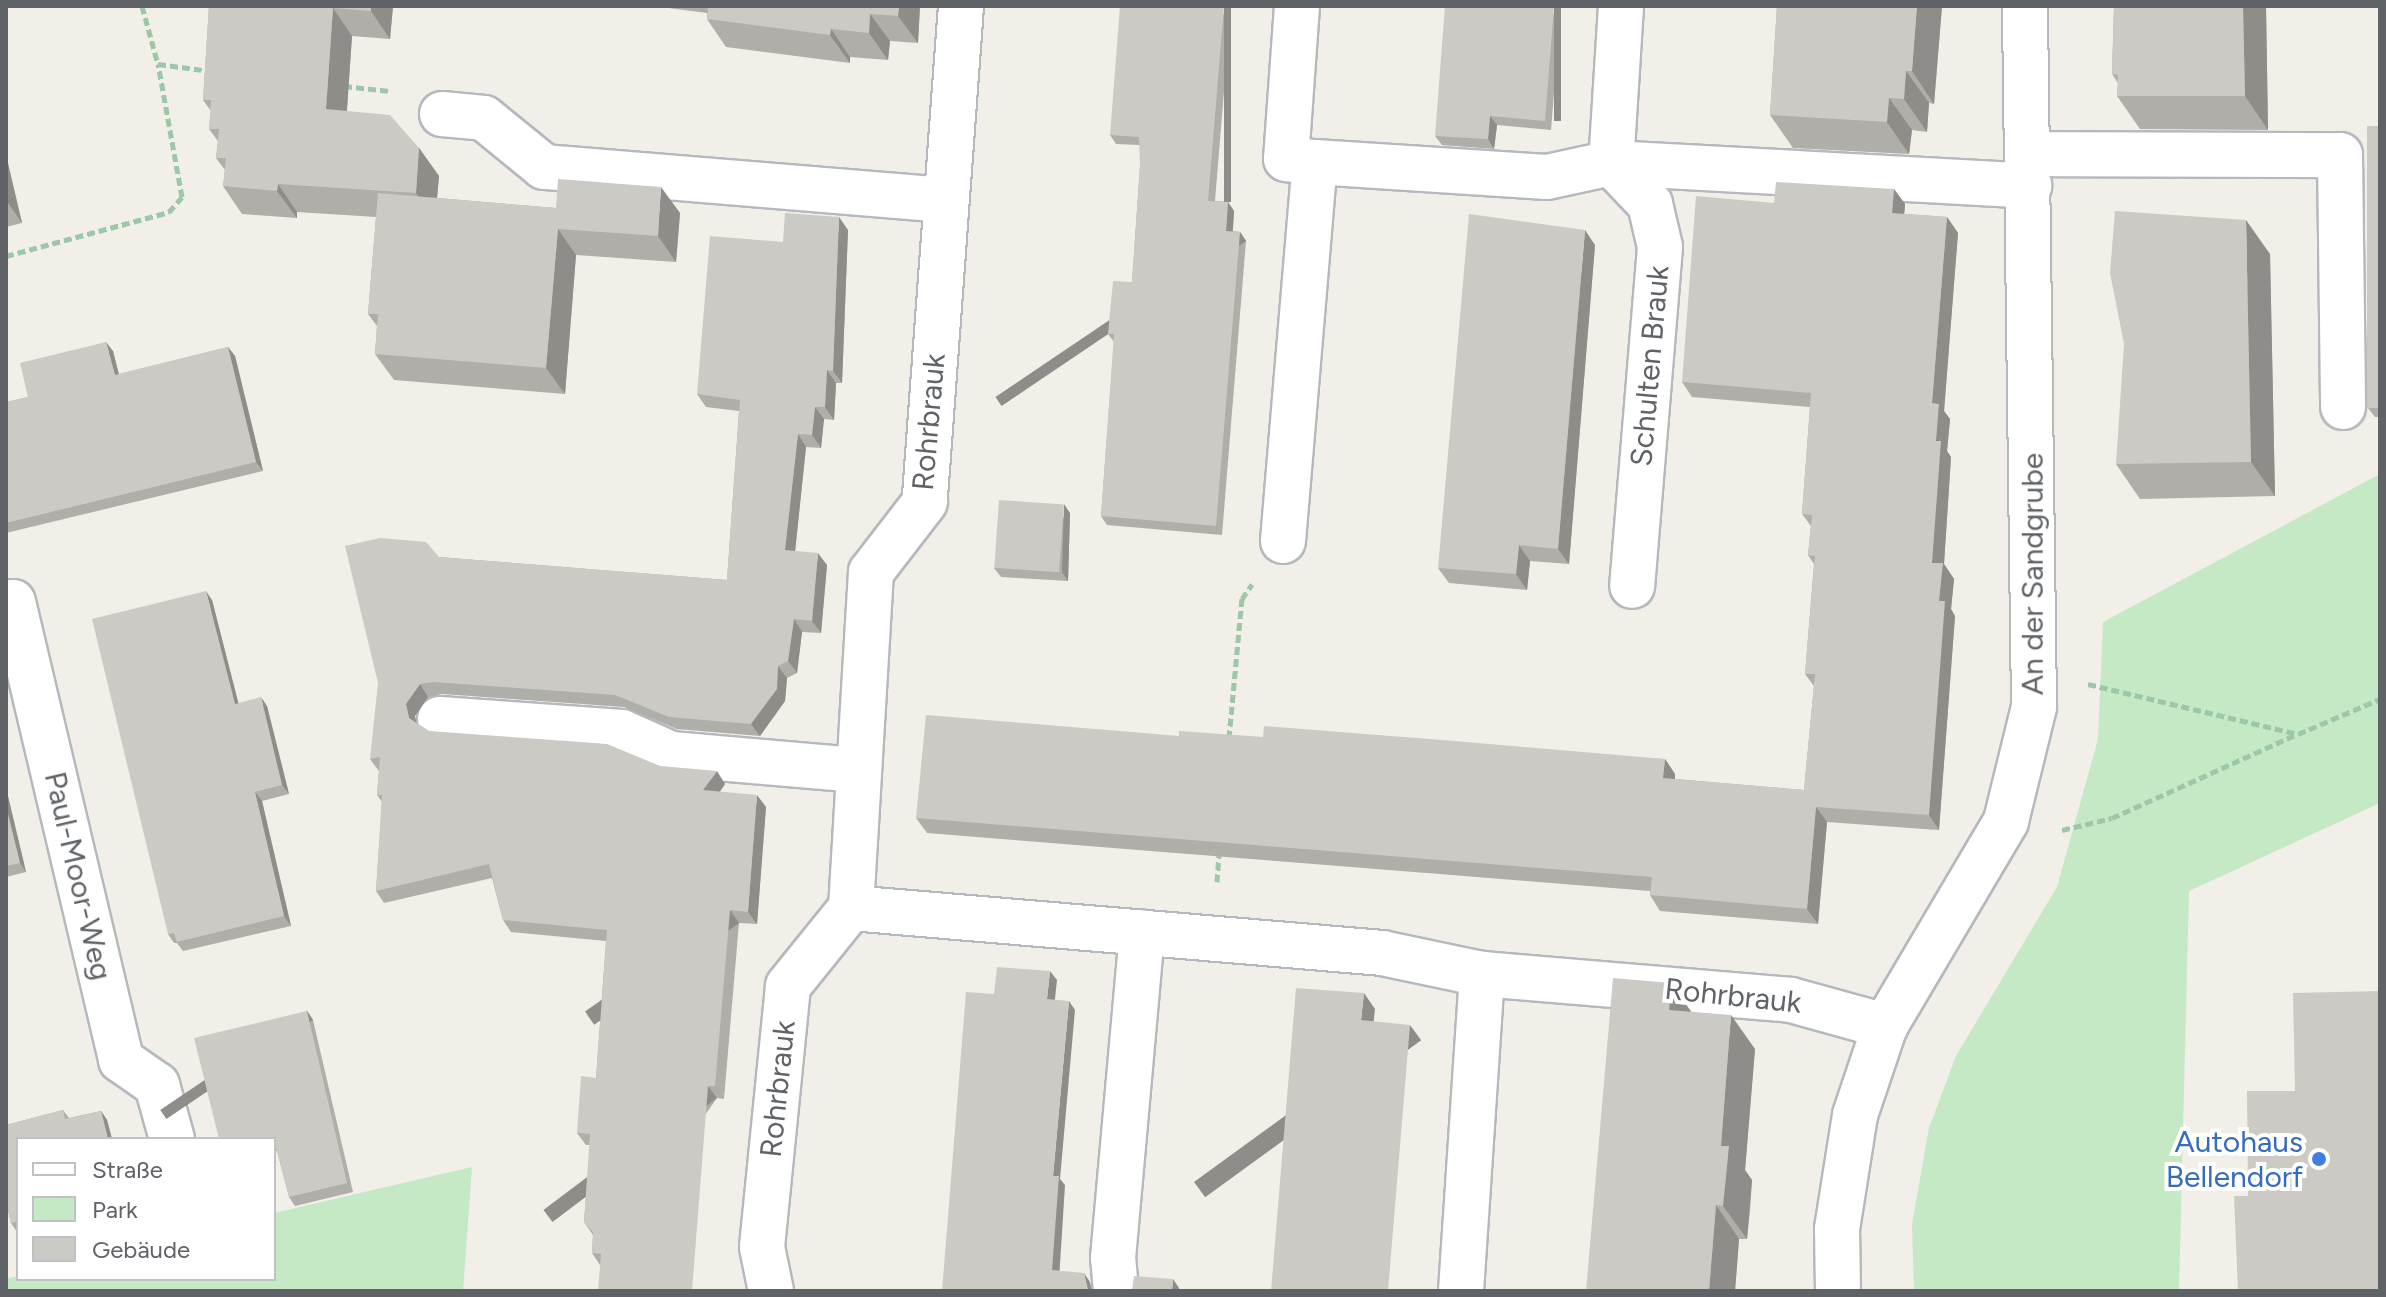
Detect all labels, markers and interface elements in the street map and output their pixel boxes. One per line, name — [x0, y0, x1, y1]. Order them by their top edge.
street label: Schulten Brauk — [1623, 264, 1677, 468]
street label: Rohrbrauk — [905, 352, 953, 492]
street label: An der Sandgrube — [2015, 453, 2051, 695]
street label: Paul-Moor-Weg — [37, 768, 119, 984]
street label: Rohrbrauk — [1663, 971, 1803, 1021]
street label: Rohrbrauk — [753, 1019, 803, 1159]
place label: Autohaus Bellendorf — [2166, 1124, 2303, 1194]
legend — [16, 1137, 276, 1281]
marker: Autohaus Bellendorf — [2310, 1150, 2328, 1168]
text: Straße — [92, 1155, 163, 1184]
text: Park — [92, 1195, 138, 1224]
text: Gebäude — [92, 1235, 190, 1264]

